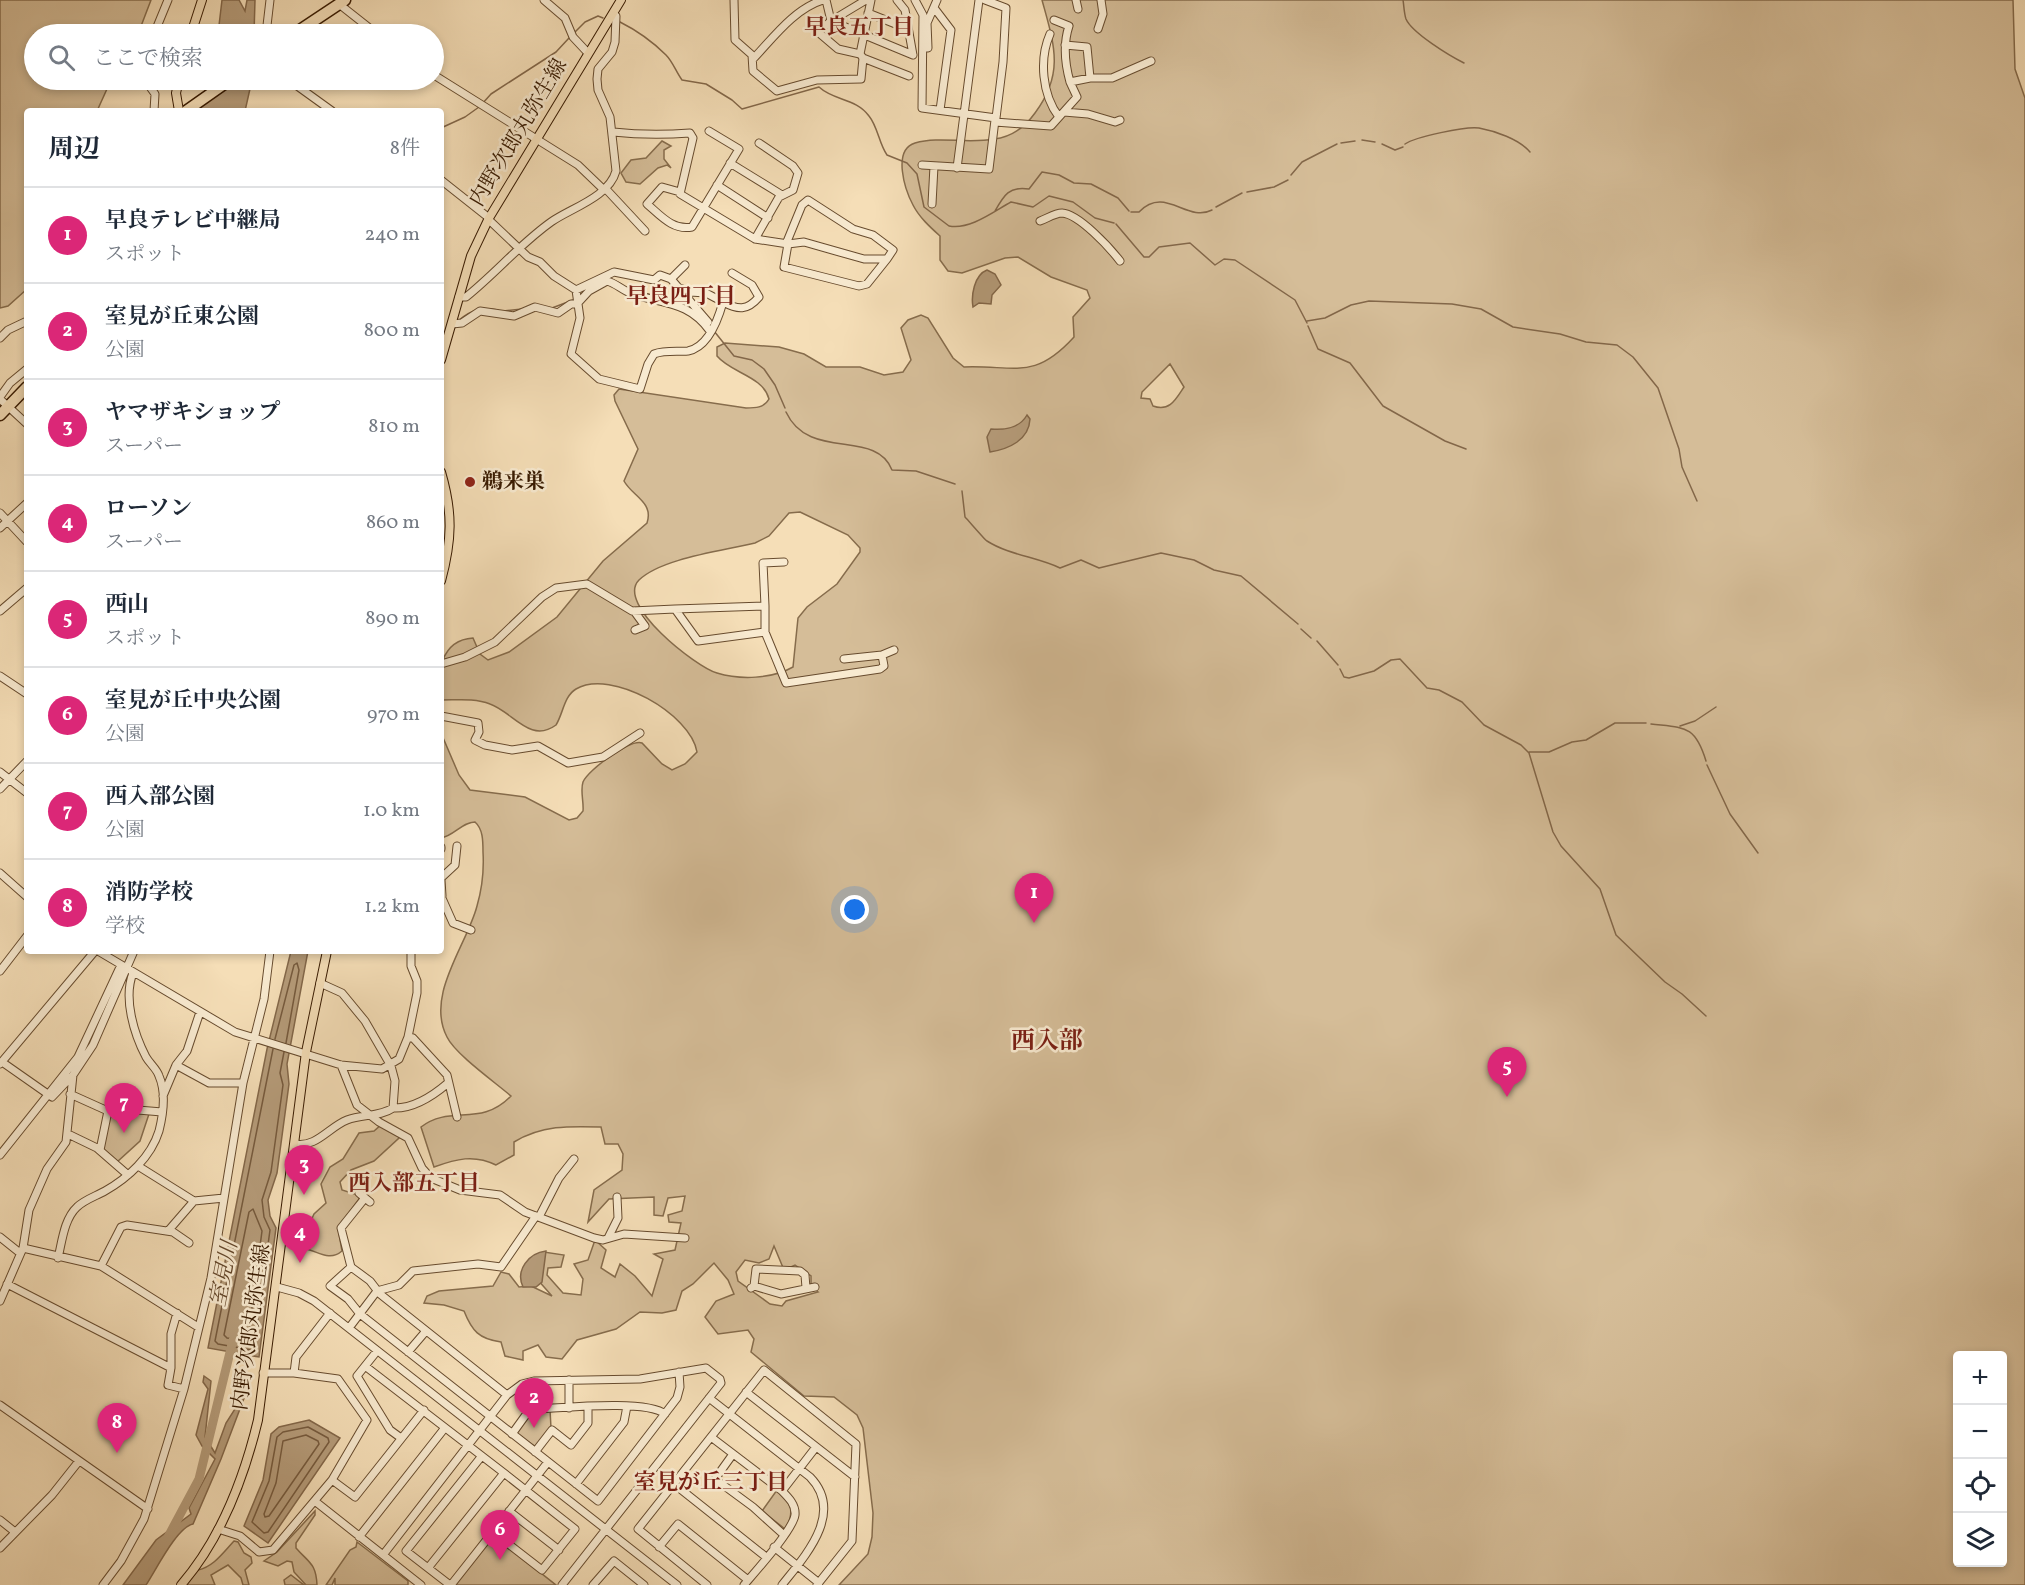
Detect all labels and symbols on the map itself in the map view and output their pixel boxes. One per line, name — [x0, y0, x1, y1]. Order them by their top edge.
district label: 早良五丁目 — [804, 13, 914, 44]
street label: 内野次郎丸弥生線 — [463, 54, 575, 212]
district label: 早良四丁目 — [626, 282, 736, 313]
place label: 鵜来巣 — [482, 468, 545, 497]
marker: 鵜来巣 — [463, 475, 477, 489]
pin: 1 — [1014, 874, 1054, 923]
your location — [840, 895, 869, 924]
district label: 西入部 — [1011, 1025, 1083, 1059]
pin: 5 — [1488, 1048, 1526, 1097]
pin: 7 — [104, 1084, 144, 1133]
pin: 3 — [284, 1146, 324, 1195]
district label: 西入部五丁目 — [348, 1169, 480, 1200]
pin: 4 — [280, 1214, 320, 1263]
water label: 室見川 — [203, 1237, 247, 1309]
street label: 内野次郎丸弥生線 — [226, 1242, 278, 1412]
pin: 2 — [514, 1378, 554, 1428]
pin: 8 — [98, 1404, 136, 1453]
district label: 室見が丘三丁目 — [634, 1468, 788, 1499]
pin: 6 — [480, 1510, 520, 1560]

